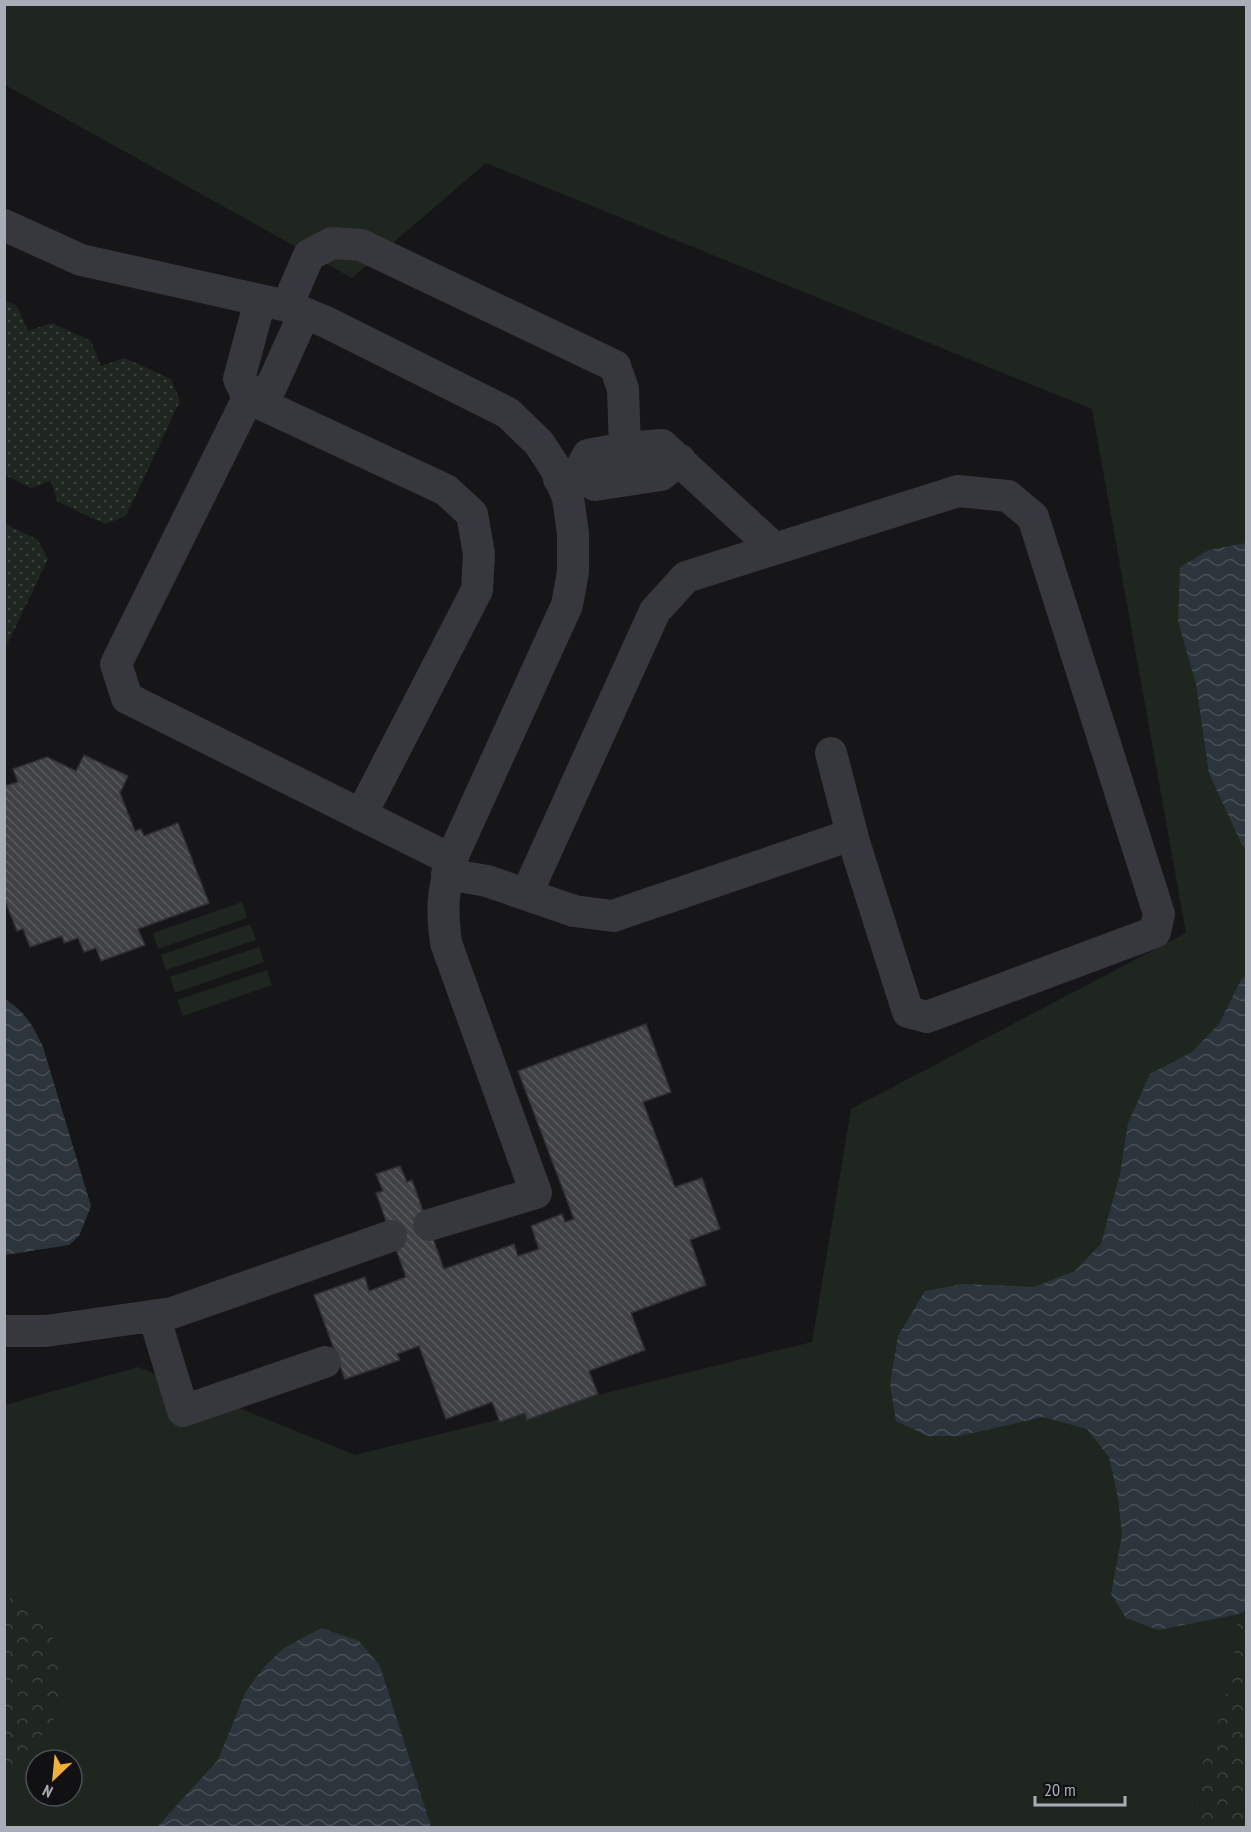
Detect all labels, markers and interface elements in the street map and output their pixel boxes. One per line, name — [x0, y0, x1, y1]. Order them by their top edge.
north arrow — [24, 1748, 84, 1808]
scale bar — [1035, 1769, 1125, 1807]
text: 20 m — [1044, 1778, 1076, 1801]
text: N — [39, 1781, 56, 1802]

